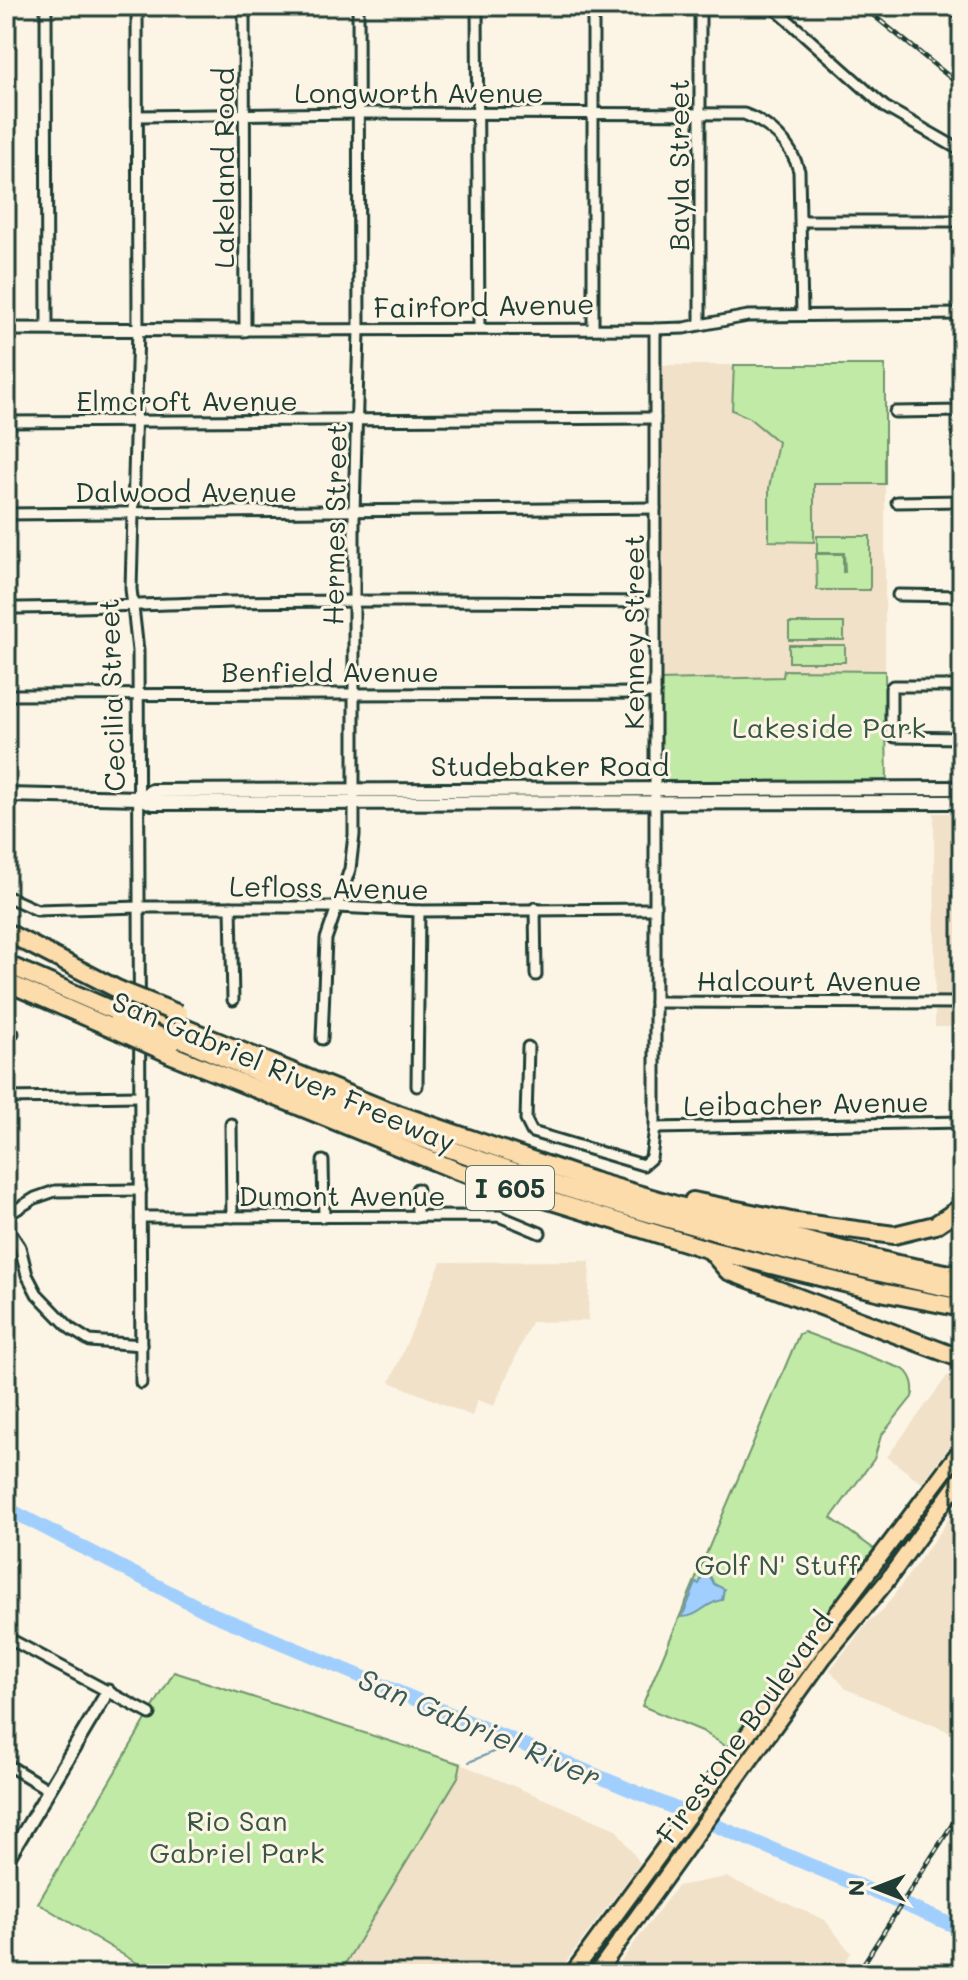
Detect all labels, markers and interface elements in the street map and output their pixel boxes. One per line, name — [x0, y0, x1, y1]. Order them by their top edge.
street label: Lakeland Road — [205, 68, 241, 268]
street label: Longworth Avenue — [294, 74, 544, 110]
street label: Bayla Street — [660, 79, 696, 251]
street label: Fairford Avenue — [373, 285, 595, 325]
street label: Elmcroft Avenue — [76, 382, 298, 418]
street label: Hermes Street — [314, 422, 354, 626]
street label: Dalwood Avenue — [75, 473, 297, 509]
street label: Kenney Street — [615, 534, 651, 730]
street label: Cecilia Street — [90, 598, 132, 792]
street label: Benfield Avenue — [221, 653, 439, 689]
park label: Lakeside Park — [732, 709, 926, 745]
street label: Studebaker Road — [431, 747, 669, 783]
street label: Lefloss Avenue — [229, 867, 429, 907]
street label: Halcourt Avenue — [696, 962, 922, 998]
street label: San Gabriel River Freeway — [107, 982, 461, 1160]
street label: Leibacher Avenue — [683, 1083, 929, 1123]
road number: I 605 — [466, 1166, 554, 1210]
street label: Dumont Avenue — [238, 1177, 446, 1213]
park label: Golf N' Stuff — [694, 1546, 861, 1582]
street label: Firestone Boulevard — [648, 1604, 840, 1850]
water label: San Gabriel River — [353, 1658, 607, 1796]
park label: Rio San Gabriel Park — [149, 1802, 325, 1870]
north arrow — [836, 1848, 916, 1928]
text: N — [841, 1880, 870, 1896]

